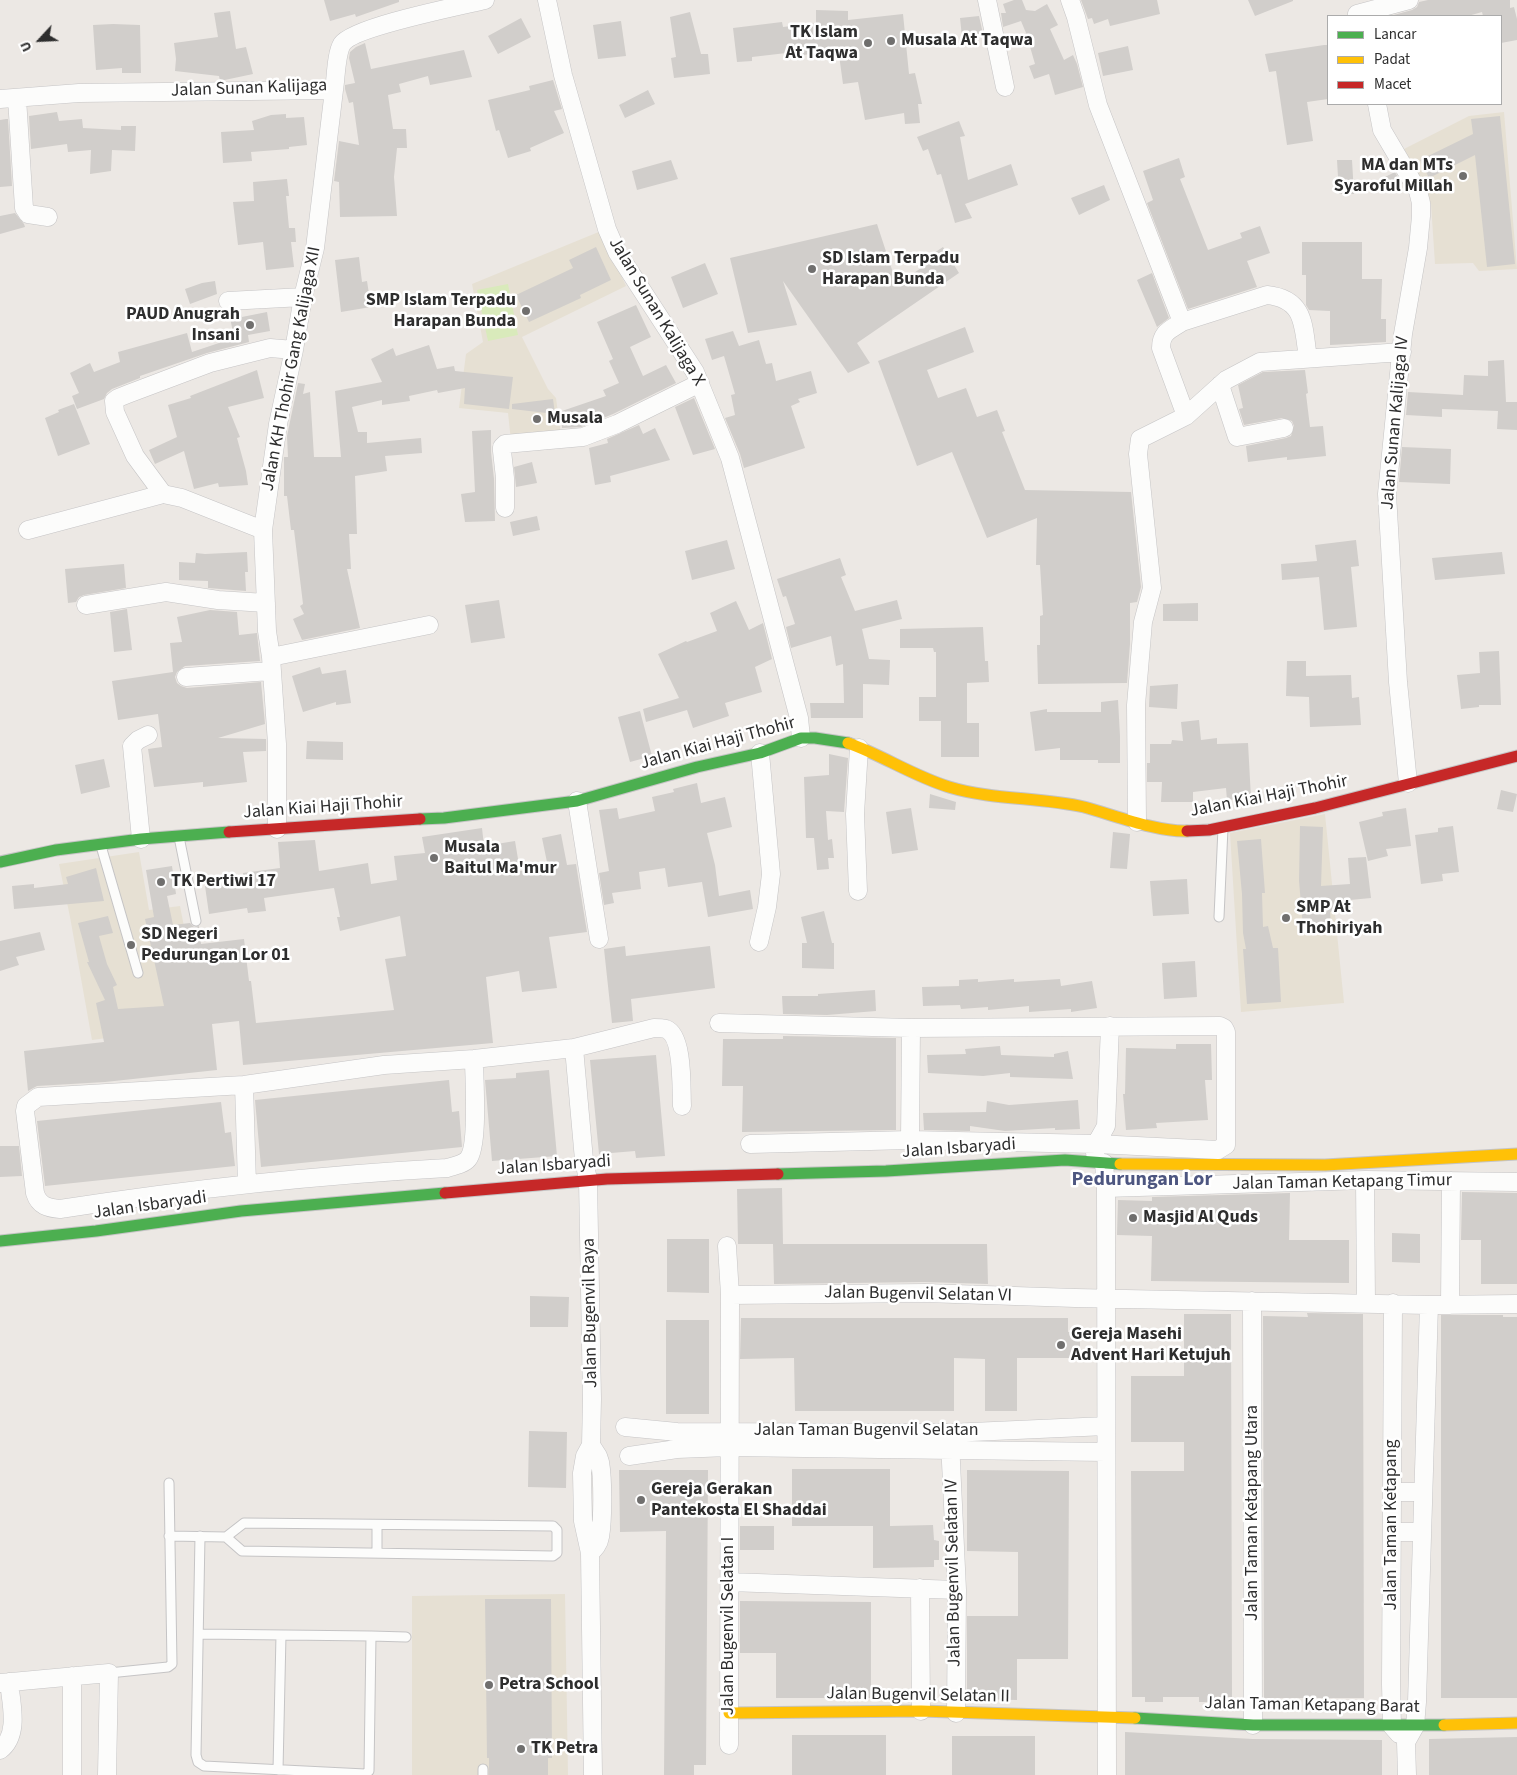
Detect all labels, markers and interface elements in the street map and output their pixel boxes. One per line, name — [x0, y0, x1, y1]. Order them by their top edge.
north arrow — [15, 15, 65, 65]
legend — [1327, 15, 1502, 105]
place label: TK Islam At Taqwa — [786, 22, 858, 64]
text: Lancar — [1374, 24, 1417, 45]
place label: Musala At Taqwa — [901, 30, 1033, 52]
marker: Musala At Taqwa — [885, 35, 897, 47]
marker: TK Islam At Taqwa — [862, 37, 874, 49]
text: U — [15, 38, 37, 55]
text: Padat — [1374, 49, 1410, 70]
text: Macet — [1374, 74, 1411, 95]
street label: Jalan Sunan Kalijaga — [170, 75, 328, 103]
place label: MA dan MTs Syaroful Millah — [1334, 155, 1453, 198]
marker: MA dan MTs Syaroful Millah — [1457, 170, 1469, 182]
street label: Jalan Sunan Kalijaga X — [603, 234, 709, 390]
street label: Jalan KH Thohir Gang Kalijaga XII — [258, 245, 326, 493]
place label: SD Islam Terpadu Harapan Bunda — [822, 248, 959, 290]
marker: SD Islam Terpadu Harapan Bunda — [806, 263, 818, 275]
place label: SMP Islam Terpadu Harapan Bunda — [366, 290, 516, 332]
place label: PAUD Anugrah Insani — [126, 304, 240, 346]
marker: SMP Islam Terpadu Harapan Bunda — [520, 305, 532, 317]
marker: PAUD Anugrah Insani — [244, 319, 256, 331]
street label: Jalan Sunan Kalijaga IV — [1378, 335, 1414, 511]
place label: Musala — [547, 408, 603, 430]
marker: Musala — [531, 413, 543, 425]
street label: Jalan Kiai Haji Thohir — [638, 713, 798, 775]
street label: Jalan Kiai Haji Thohir — [1189, 771, 1349, 823]
street label: Jalan Kiai Haji Thohir — [243, 792, 403, 824]
place label: Musala Baitul Ma'mur — [444, 837, 557, 880]
marker: Musala Baitul Ma'mur — [428, 852, 440, 864]
place label: TK Pertiwi 17 — [171, 871, 276, 893]
marker: TK Pertiwi 17 — [155, 876, 167, 888]
place label: SMP At Thohiriyah — [1296, 897, 1382, 940]
marker: SMP At Thohiriyah — [1280, 912, 1292, 924]
place label: SD Negeri Pedurungan Lor 01 — [141, 924, 290, 966]
marker: SD Negeri Pedurungan Lor 01 — [125, 939, 137, 951]
street label: Jalan Isbaryadi — [901, 1134, 1017, 1164]
street label: Jalan Isbaryadi — [496, 1151, 612, 1181]
district label: Pedurungan Lor — [1072, 1169, 1212, 1193]
street label: Jalan Taman Ketapang Timur — [1232, 1170, 1452, 1196]
street label: Jalan Isbaryadi — [92, 1187, 208, 1225]
place label: Masjid Al Quds — [1143, 1207, 1258, 1229]
marker: Masjid Al Quds — [1127, 1212, 1139, 1224]
street label: Jalan Bugenvil Raya — [579, 1238, 603, 1388]
street label: Jalan Bugenvil Selatan VI — [824, 1283, 1012, 1307]
place label: Gereja Masehi Advent Hari Ketujuh — [1071, 1324, 1231, 1366]
marker: Gereja Masehi Advent Hari Ketujuh — [1055, 1339, 1067, 1351]
street label: Jalan Taman Ketapang Utara — [1242, 1405, 1264, 1621]
street label: Jalan Taman Bugenvil Selatan — [753, 1420, 979, 1442]
street label: Jalan Taman Ketapang — [1381, 1439, 1403, 1611]
place label: Gereja Gerakan Pantekosta El Shaddai — [651, 1479, 827, 1522]
street label: Jalan Bugenvil Selatan IV — [942, 1479, 966, 1667]
marker: Gereja Gerakan Pantekosta El Shaddai — [635, 1494, 647, 1506]
street label: Jalan Bugenvil Selatan I — [718, 1537, 740, 1715]
place label: Petra School — [499, 1674, 599, 1696]
marker: Petra School — [483, 1679, 495, 1691]
street label: Jalan Bugenvil Selatan II — [826, 1684, 1010, 1708]
street label: Jalan Taman Ketapang Barat — [1204, 1693, 1420, 1719]
place label: TK Petra — [531, 1738, 598, 1760]
marker: TK Petra — [515, 1743, 527, 1755]

